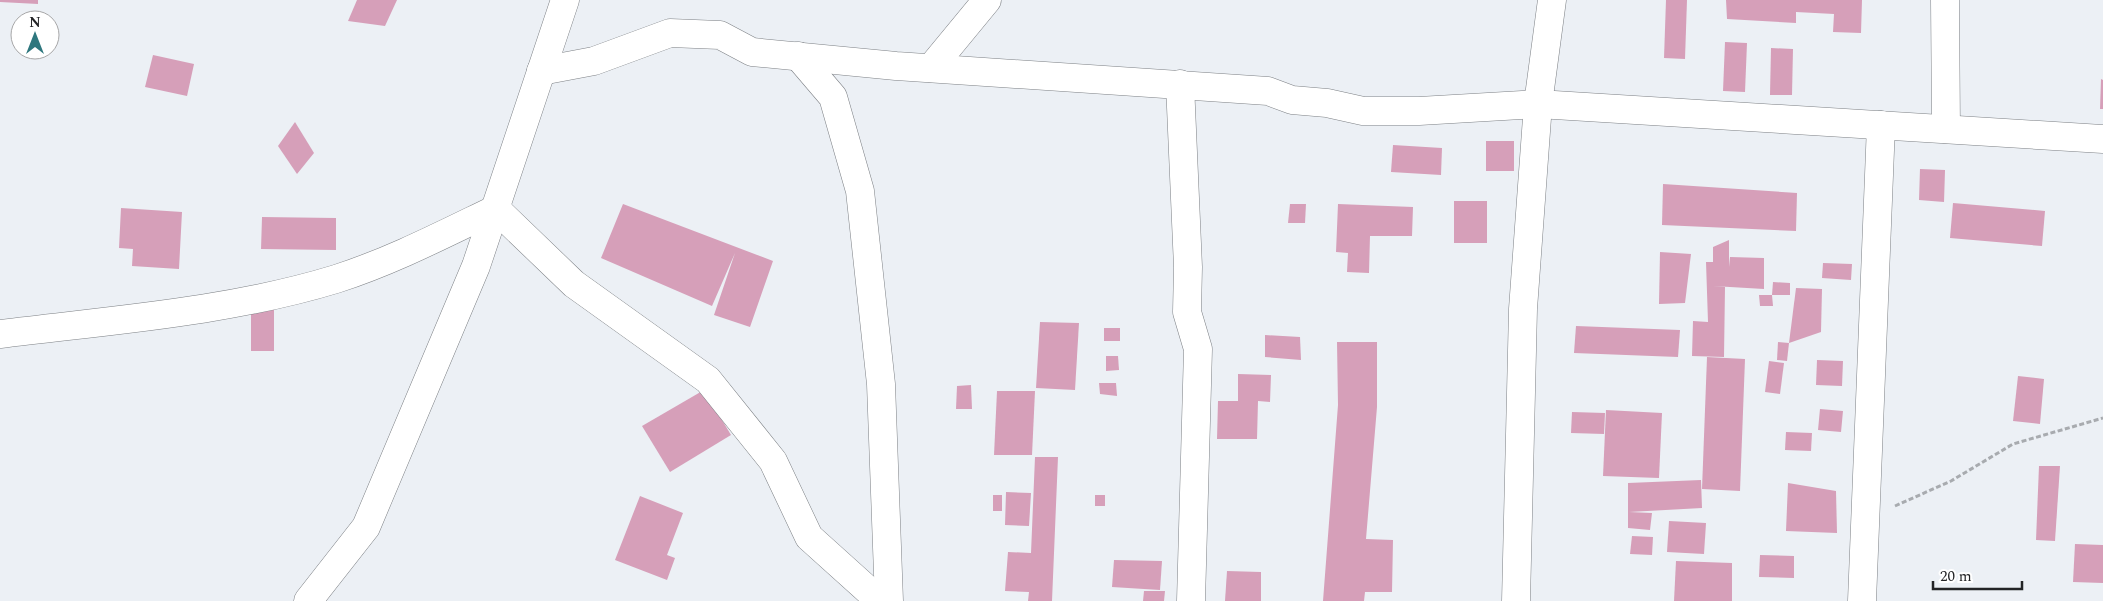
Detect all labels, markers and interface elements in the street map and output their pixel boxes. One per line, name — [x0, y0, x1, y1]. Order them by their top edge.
north arrow — [10, 10, 60, 60]
text: N — [29, 12, 41, 33]
scale bar — [1933, 558, 2022, 590]
text: 20 m — [1940, 565, 1972, 588]

